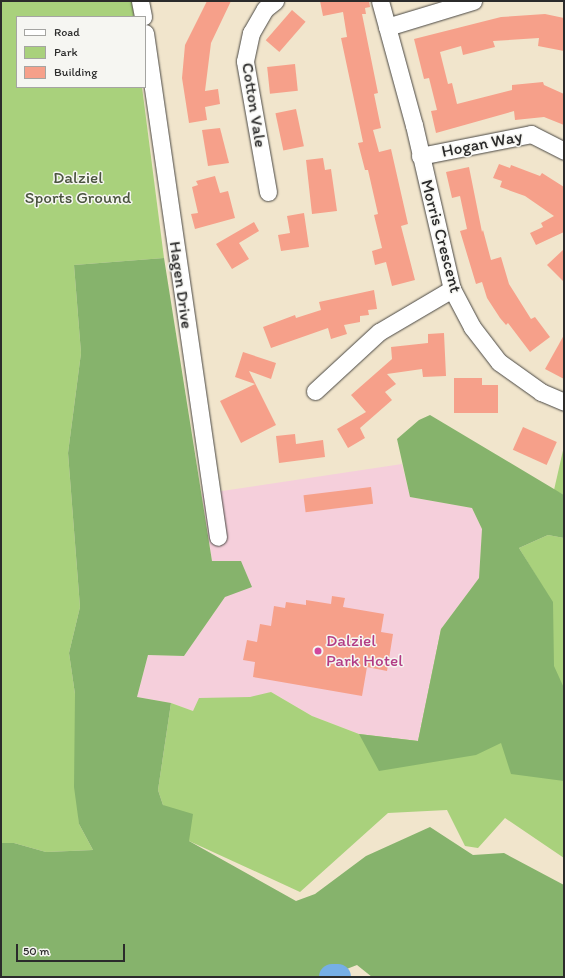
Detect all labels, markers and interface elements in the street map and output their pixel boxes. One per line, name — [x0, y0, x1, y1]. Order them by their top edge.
legend — [16, 16, 146, 88]
text: Road — [54, 25, 80, 39]
text: Park — [54, 45, 78, 59]
street label: Cotton Vale — [237, 61, 271, 149]
text: Building — [54, 65, 97, 79]
street label: Hogan Way — [440, 126, 524, 162]
park label: Dalziel Sports Ground — [25, 168, 131, 208]
street label: Morris Crescent — [416, 177, 466, 295]
street label: Hagen Drive — [165, 240, 197, 330]
place label: Dalziel Park Hotel — [326, 631, 403, 671]
marker: Dalziel Park Hotel — [313, 646, 323, 656]
scale bar — [18, 936, 127, 962]
text: 50 m — [23, 944, 49, 958]

